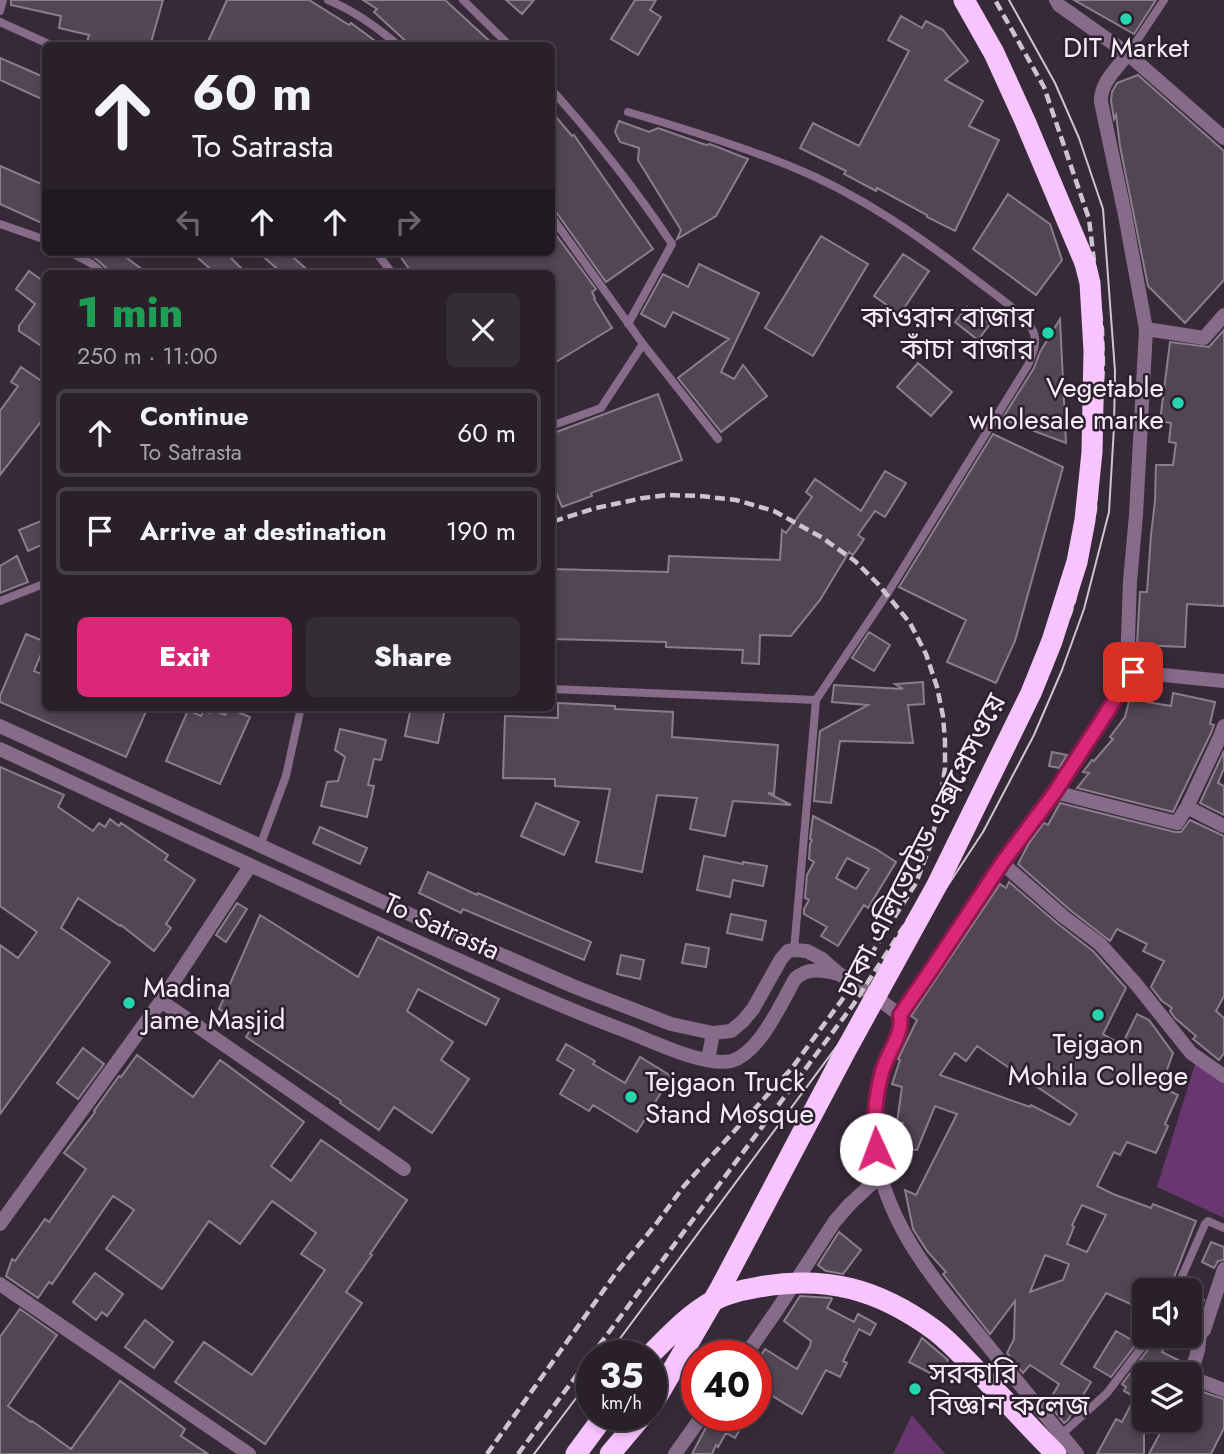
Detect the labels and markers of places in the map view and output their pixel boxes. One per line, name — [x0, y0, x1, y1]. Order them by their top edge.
marker: DIT Market — [1118, 11, 1134, 27]
place label: DIT Market — [1063, 27, 1189, 68]
place label: কাওরান বাজার কাঁচা বাজার — [860, 297, 1034, 370]
marker: কাওরান বাজার কাঁচা বাজার — [1040, 325, 1056, 341]
place label: Vegetable wholesale marke — [969, 367, 1164, 440]
marker: Vegetable wholesale marke — [1170, 395, 1186, 411]
pin — [1103, 642, 1163, 702]
place label: Madina Jame Masjid — [139, 967, 286, 1040]
marker: Madina Jame Masjid — [121, 995, 137, 1011]
marker: Tejgaon Mohila College — [1090, 1007, 1106, 1023]
place label: Tejgaon Mohila College — [1008, 1023, 1188, 1096]
place label: Tejgaon Truck Stand Mosque — [645, 1061, 814, 1134]
marker: Tejgaon Truck Stand Mosque — [623, 1089, 639, 1105]
place label: সরকারি বিজ্ঞান কলেজ — [928, 1353, 1090, 1426]
marker: সরকারি বিজ্ঞান কলেজ — [907, 1381, 923, 1397]

